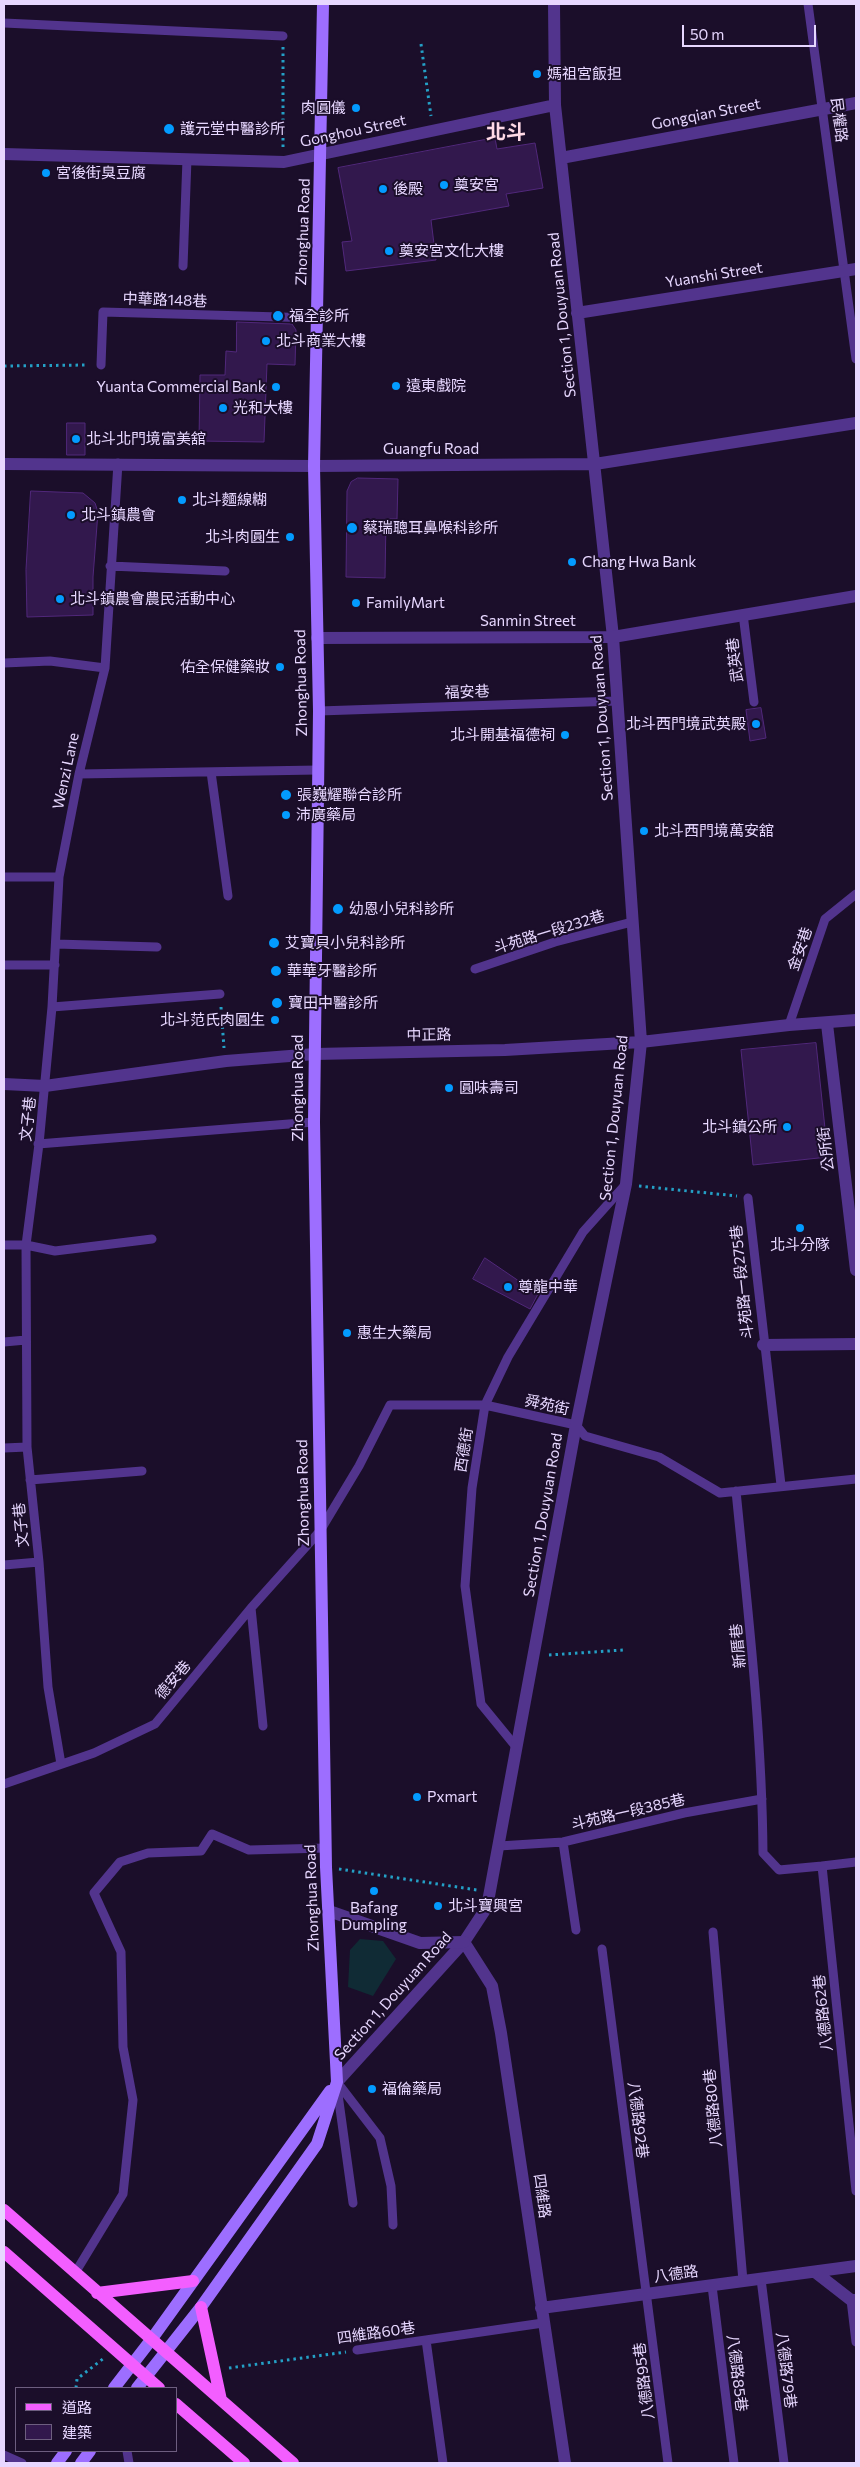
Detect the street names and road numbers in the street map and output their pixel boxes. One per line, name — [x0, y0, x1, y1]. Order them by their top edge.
street label: Gongqian Street — [650, 95, 762, 133]
street label: 民權路 — [827, 97, 851, 143]
street label: Gonghou Street — [298, 111, 408, 151]
street label: Zhonghua Road — [292, 178, 314, 286]
street label: Section 1, Douyuan Road — [544, 231, 580, 399]
street label: Yuanshi Street — [664, 258, 764, 292]
street label: 中華路148巷 — [122, 290, 208, 310]
street label: Guangfu Road — [383, 440, 479, 458]
street label: Sanmin Street — [480, 612, 576, 630]
street label: Zhonghua Road — [291, 629, 311, 737]
street label: Section 1, Douyuan Road — [587, 634, 617, 802]
street label: 武英巷 — [723, 637, 747, 683]
street label: 福安巷 — [444, 682, 490, 702]
street label: Wenzi Lane — [49, 731, 83, 811]
street label: 斗苑路一段232巷 — [491, 907, 607, 957]
street label: 金安巷 — [784, 925, 816, 973]
street label: 中正路 — [406, 1026, 452, 1044]
street label: Zhonghua Road — [289, 1034, 307, 1142]
street label: Section 1, Douyuan Road — [596, 1034, 632, 1202]
street label: 文子巷 — [17, 1096, 39, 1142]
street label: 公所街 — [814, 1126, 838, 1172]
street label: 斗苑路一段275巷 — [727, 1224, 757, 1340]
street label: 舜苑街 — [523, 1392, 571, 1418]
street label: 西德街 — [452, 1426, 476, 1474]
street label: Section 1, Douyuan Road — [520, 1432, 566, 1598]
street label: Zhonghua Road — [293, 1439, 313, 1547]
street label: 文子巷 — [10, 1502, 32, 1548]
street label: 新厝巷 — [727, 1623, 749, 1669]
street label: 德安巷 — [152, 1657, 194, 1703]
street label: 斗苑路一段385巷 — [569, 1790, 687, 1834]
street label: Zhonghua Road — [301, 1844, 323, 1952]
street label: Section 1, Douyuan Road — [331, 1928, 455, 2064]
street label: 八德路62巷 — [810, 1974, 836, 2052]
street label: 八德路80巷 — [701, 2068, 725, 2148]
street label: 八德路92巷 — [624, 2081, 652, 2159]
street label: 四維路 — [530, 2172, 554, 2220]
street label: 八德路 — [652, 2262, 700, 2286]
street label: 四維路60巷 — [336, 2319, 416, 2347]
street label: 八德路79巷 — [772, 2331, 800, 2409]
street label: 八德路85巷 — [723, 2333, 751, 2413]
street label: 八德路95巷 — [630, 2341, 658, 2421]

